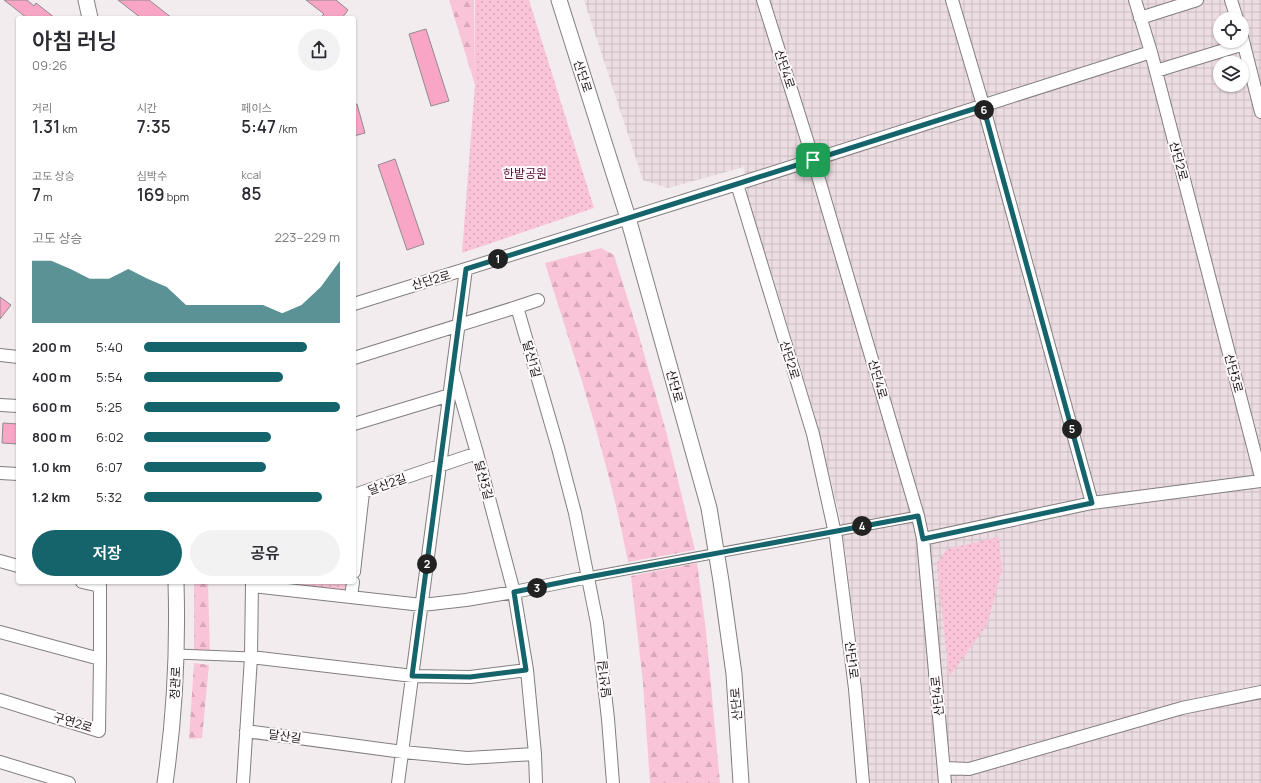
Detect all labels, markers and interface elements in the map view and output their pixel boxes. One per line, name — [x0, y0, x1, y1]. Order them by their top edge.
map controls — [1213, 12, 1249, 92]
button: locate — [1213, 12, 1249, 48]
text: 아침 러닝 — [32, 26, 117, 56]
button: share — [298, 29, 340, 71]
street label: 산단4로 — [771, 47, 799, 91]
text: 09:26 — [32, 56, 67, 74]
button: layers — [1213, 56, 1249, 92]
street label: 산단로 — [570, 58, 596, 94]
text: 거리 — [32, 100, 52, 115]
text: 시간 — [137, 100, 157, 115]
text: 페이스 — [241, 100, 272, 115]
pin: 6 — [974, 100, 994, 120]
text: 6 — [981, 102, 987, 117]
text: 1.31 — [32, 115, 60, 138]
text: 7:35 — [137, 115, 171, 138]
text: 5:47 — [241, 115, 276, 138]
text: km — [60, 121, 77, 136]
text: /km — [276, 121, 297, 136]
street label: 산단2로 — [1166, 139, 1192, 183]
pin — [796, 143, 830, 177]
icon: arrive — [802, 149, 824, 171]
park label: 한밭공원 — [503, 165, 547, 182]
text: kcal — [241, 167, 261, 182]
text: 고도 상승 — [32, 168, 75, 183]
text: 심박수 — [137, 168, 167, 183]
text: 85 — [241, 182, 261, 205]
text: 7 — [32, 183, 41, 206]
text: 169 — [137, 183, 165, 206]
text: m — [41, 189, 52, 204]
text: bpm — [165, 189, 189, 204]
text: 223–229 m — [274, 228, 340, 246]
text: 고도 상승 — [32, 229, 82, 247]
pin: 1 — [488, 249, 508, 269]
text: 1 — [496, 251, 500, 266]
street label: 산단2로 — [409, 266, 453, 294]
text: 200 m — [32, 338, 71, 356]
text: 5:40 — [96, 338, 123, 356]
street label: 달산1길 — [519, 338, 545, 380]
street label: 산단2로 — [776, 338, 804, 382]
street label: 산단3로 — [1221, 352, 1247, 394]
street label: 산단4로 — [864, 357, 892, 401]
text: 400 m — [32, 368, 71, 386]
text: 5:54 — [96, 368, 123, 386]
street label: 산단로 — [663, 368, 687, 404]
text: 600 m — [32, 398, 71, 416]
text: 5:25 — [96, 398, 122, 416]
pin: 5 — [1062, 419, 1082, 439]
text: 5 — [1069, 421, 1075, 436]
text: 800 m — [32, 428, 71, 446]
text: 6:02 — [96, 428, 123, 446]
text: 1.0 km — [32, 458, 71, 476]
text: 6:07 — [96, 458, 122, 476]
street label: 달산3길 — [471, 459, 497, 501]
street label: 달산2길 — [365, 469, 409, 499]
text: 1.2 km — [32, 488, 70, 506]
text: 5:32 — [96, 488, 122, 506]
pin: 4 — [852, 516, 872, 536]
text: 4 — [859, 518, 865, 533]
button: 저장 — [32, 530, 182, 576]
button: 공유 — [190, 530, 340, 576]
pin: 2 — [417, 554, 437, 574]
text: 2 — [424, 556, 430, 571]
pin: 3 — [527, 578, 547, 598]
text: 3 — [534, 580, 540, 595]
street label: 산단1로 — [841, 640, 863, 680]
street label: 달산1길 — [593, 659, 615, 699]
street label: 정관로 — [166, 666, 184, 700]
street label: 산단4로 — [926, 675, 948, 717]
street label: 산단로 — [726, 687, 746, 721]
street label: 구연2로 — [51, 708, 95, 736]
street label: 달산길 — [267, 725, 303, 747]

